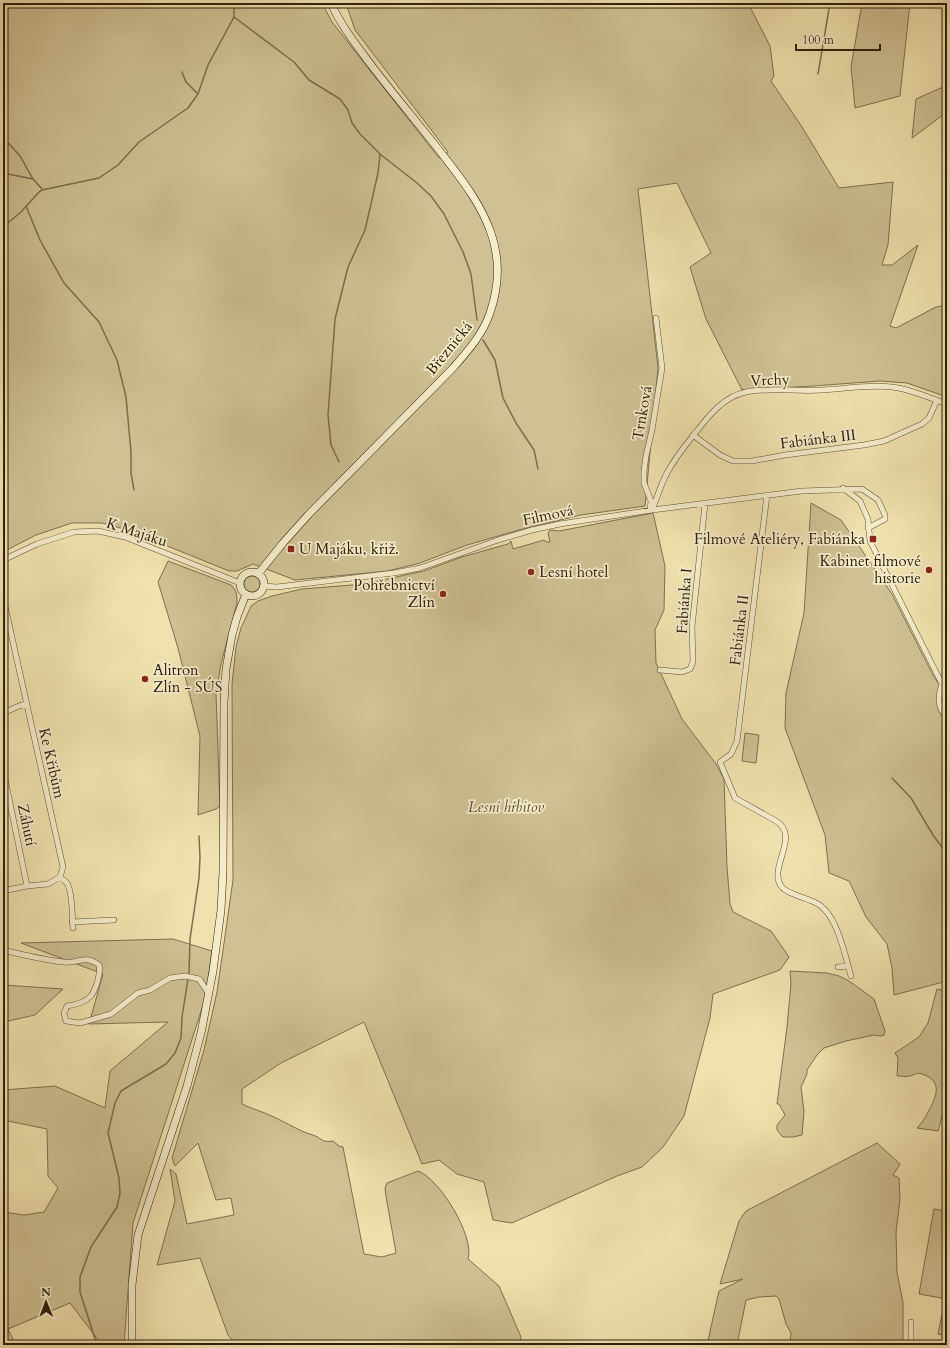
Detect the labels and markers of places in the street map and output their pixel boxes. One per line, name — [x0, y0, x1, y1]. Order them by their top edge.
place label: Filmové Ateliéry, Fabiánka — [694, 529, 866, 549]
marker: Filmové Ateliéry, Fabiánka — [868, 534, 878, 544]
place label: U Majáku, křiž. — [299, 539, 399, 559]
marker: U Majáku, křiž. — [286, 544, 296, 554]
place label: Kabinet filmové historie — [820, 551, 921, 588]
place label: Lesní hotel — [539, 562, 609, 582]
marker: Kabinet filmové historie — [924, 565, 934, 575]
marker: Lesní hotel — [526, 567, 536, 577]
place label: Pohřebnictví Zlín — [353, 575, 435, 612]
marker: Pohřebnictví Zlín — [438, 589, 448, 599]
place label: Alitron Zlín - SÚS — [153, 660, 222, 697]
marker: Alitron Zlín - SÚS — [140, 674, 150, 684]

